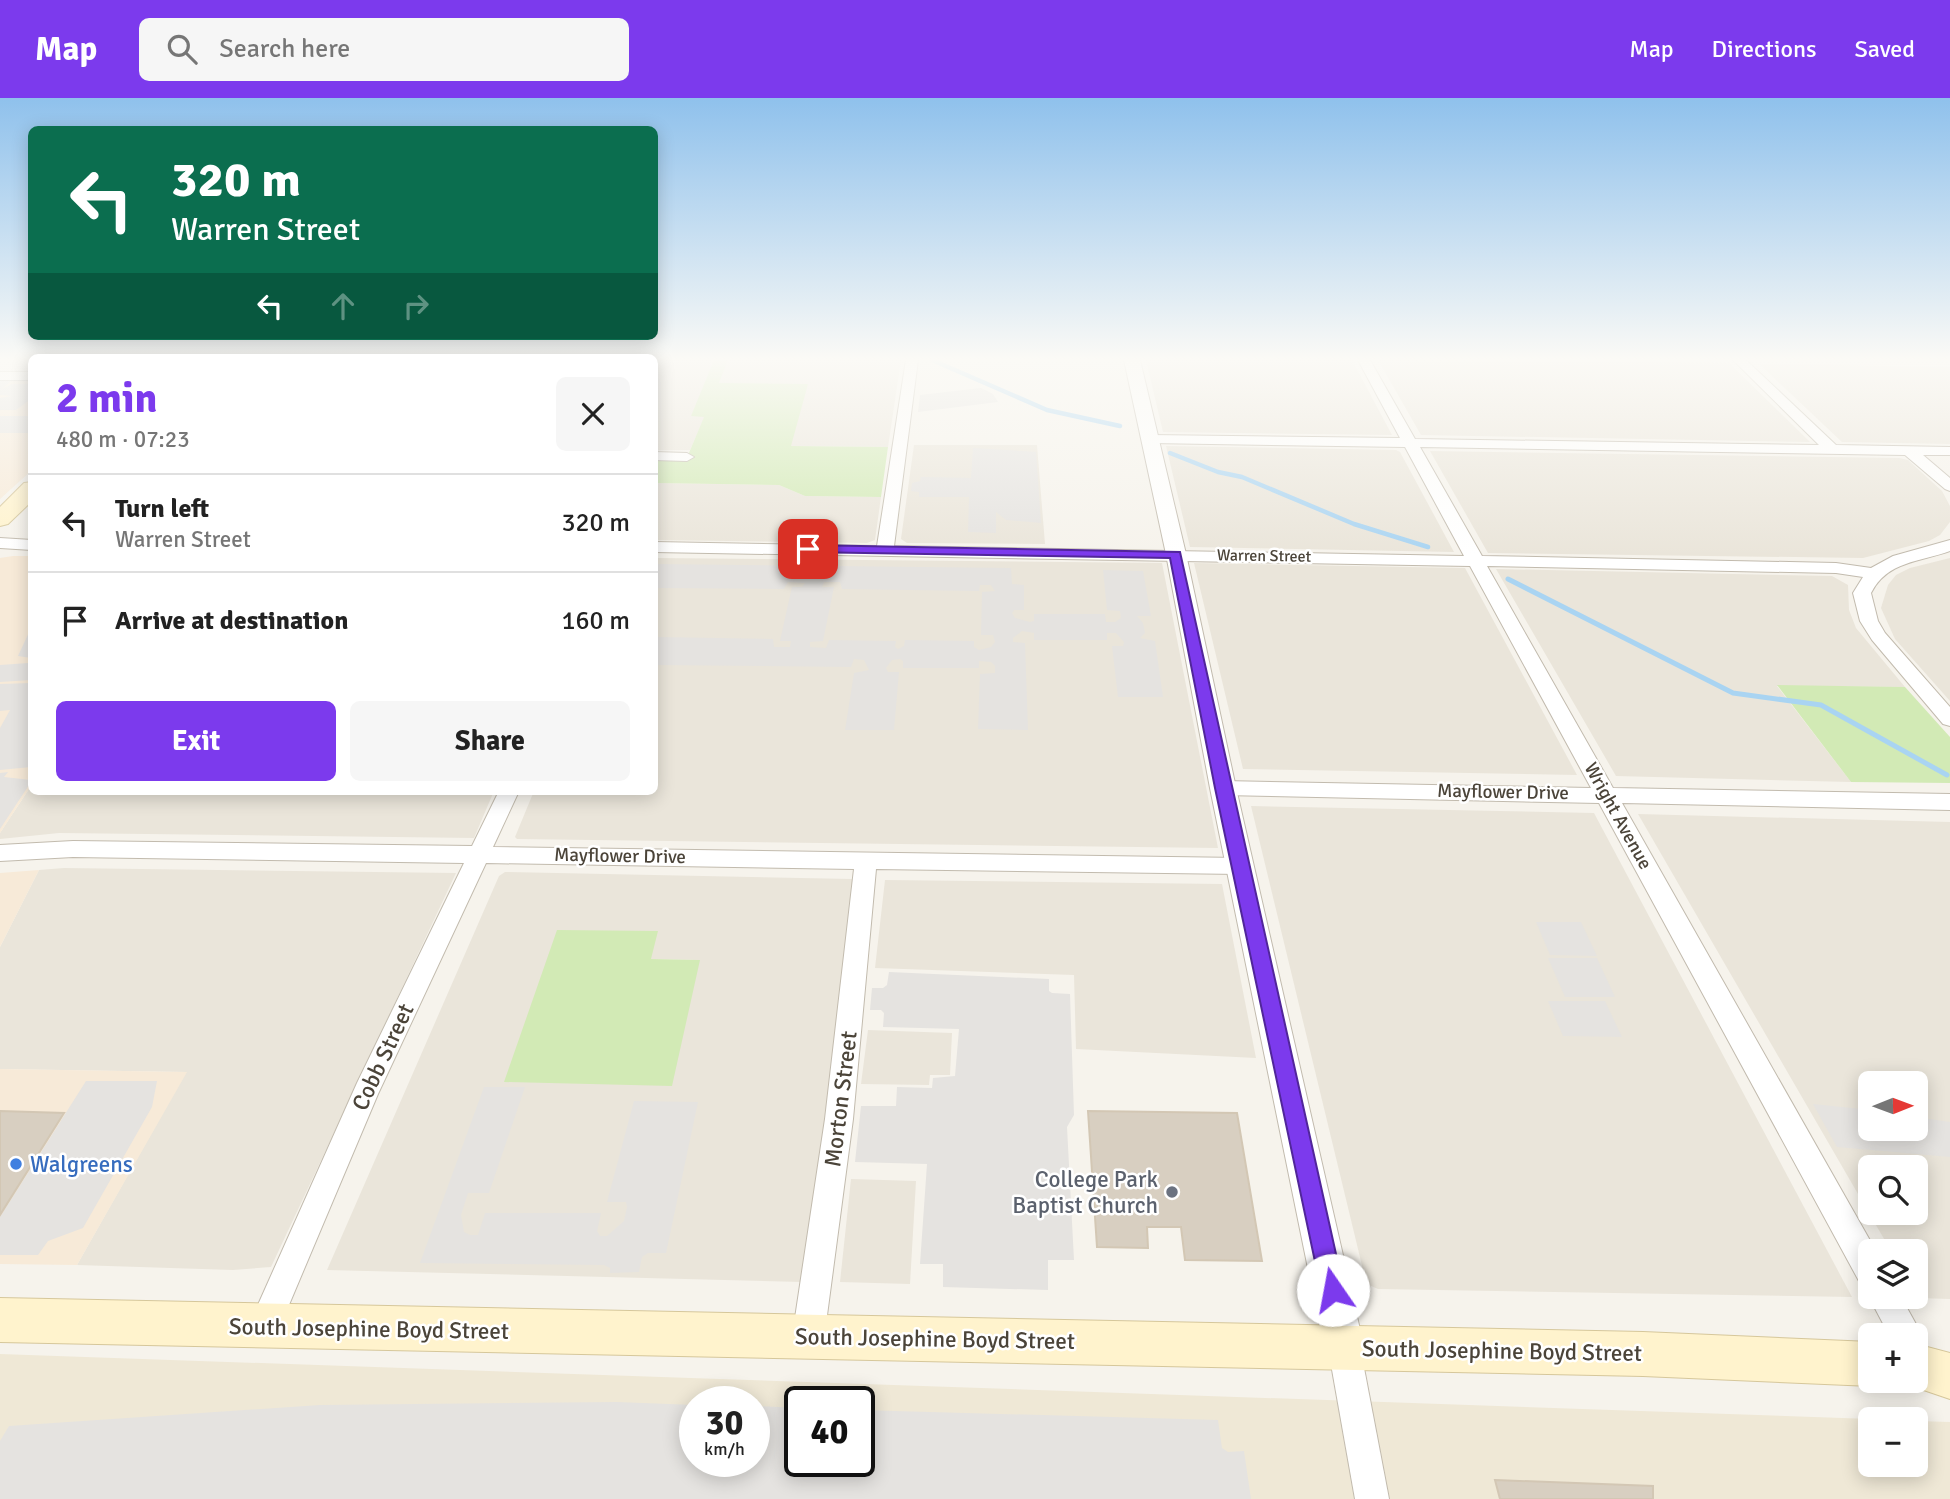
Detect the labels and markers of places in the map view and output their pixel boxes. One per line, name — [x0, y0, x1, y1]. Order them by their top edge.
pin — [778, 519, 838, 579]
place label: Walgreens — [30, 1150, 133, 1179]
marker: Walgreens — [8, 1156, 24, 1172]
place label: College Park Baptist Church — [1012, 1165, 1158, 1220]
marker: College Park Baptist Church — [1164, 1184, 1180, 1200]

